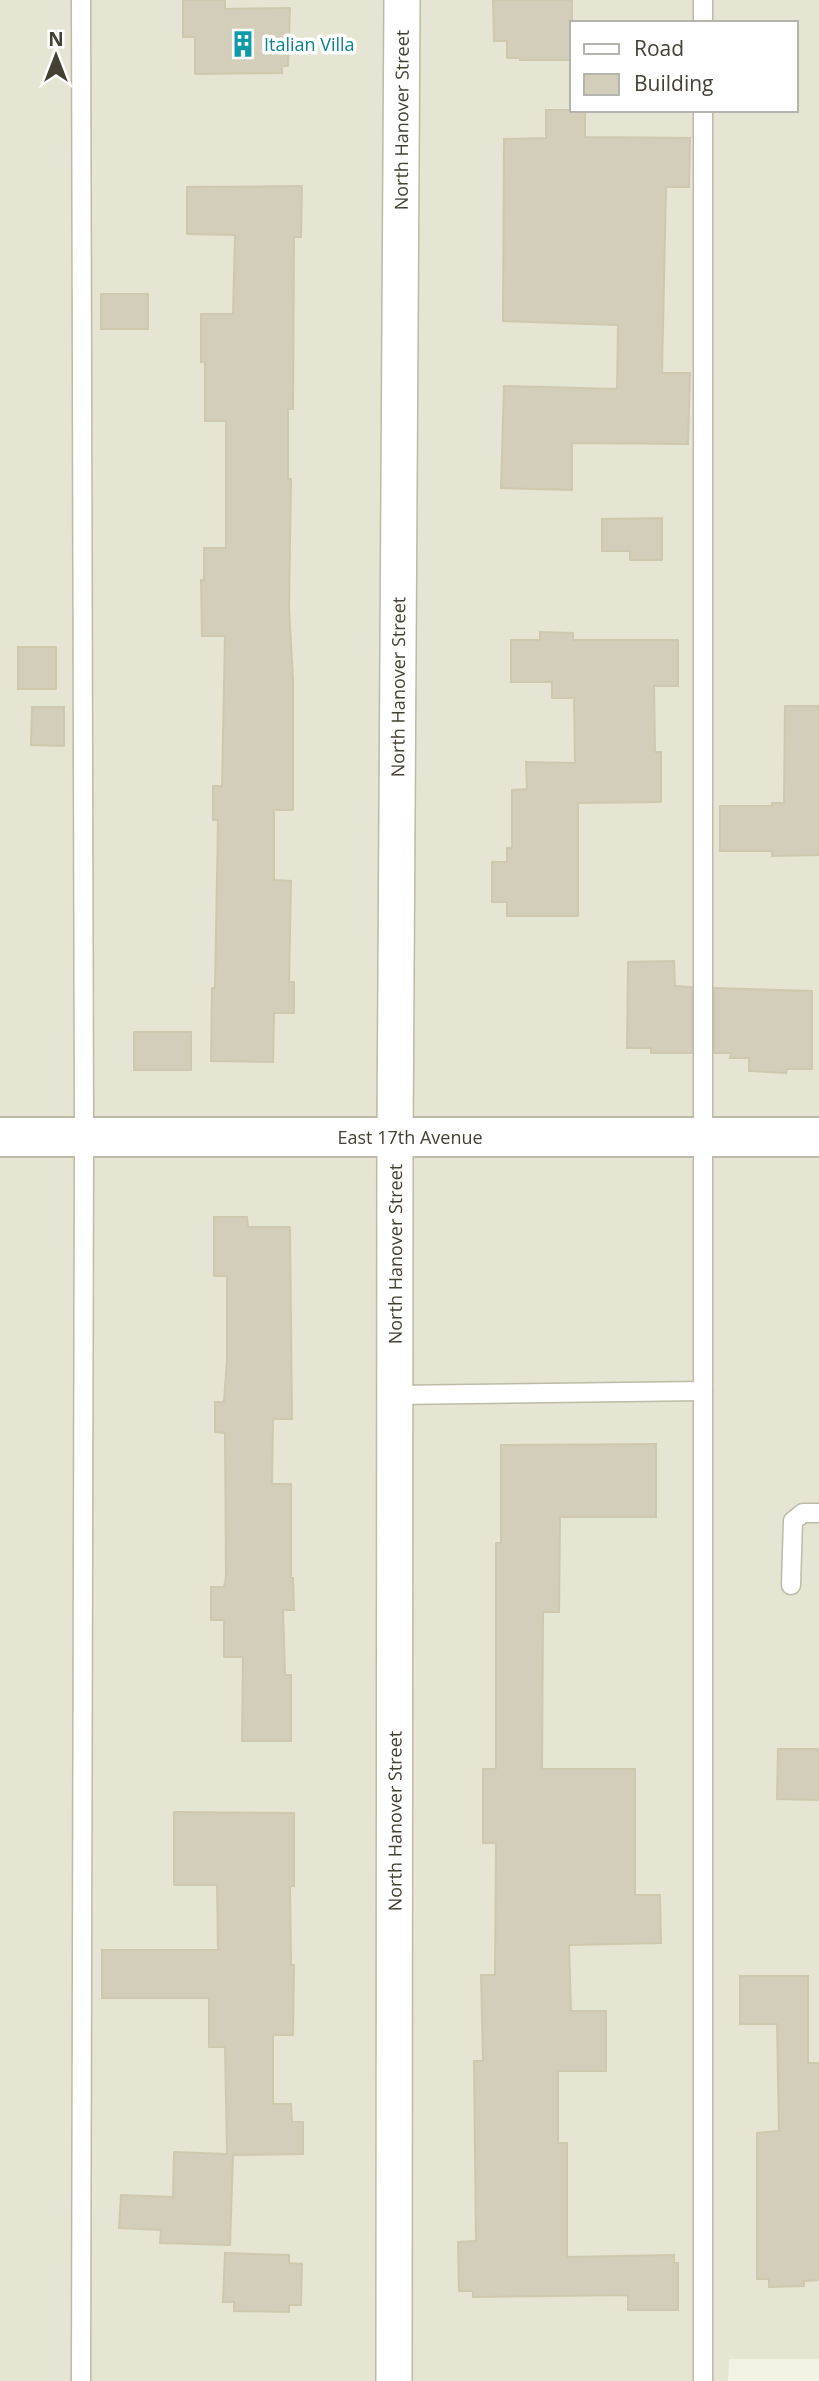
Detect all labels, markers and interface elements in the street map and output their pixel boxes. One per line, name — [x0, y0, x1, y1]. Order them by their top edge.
north arrow — [21, 21, 91, 91]
legend — [570, 21, 798, 112]
text: N — [48, 26, 64, 52]
building icon: Italian Villa — [228, 29, 258, 59]
street label: North Hanover Street — [389, 30, 414, 210]
place label: Italian Villa — [264, 32, 355, 56]
text: Road — [634, 34, 684, 62]
text: Building — [634, 69, 713, 97]
street label: North Hanover Street — [385, 597, 410, 777]
street label: East 17th Avenue — [337, 1125, 483, 1149]
street label: North Hanover Street — [383, 1164, 407, 1344]
street label: North Hanover Street — [382, 1731, 407, 1911]

